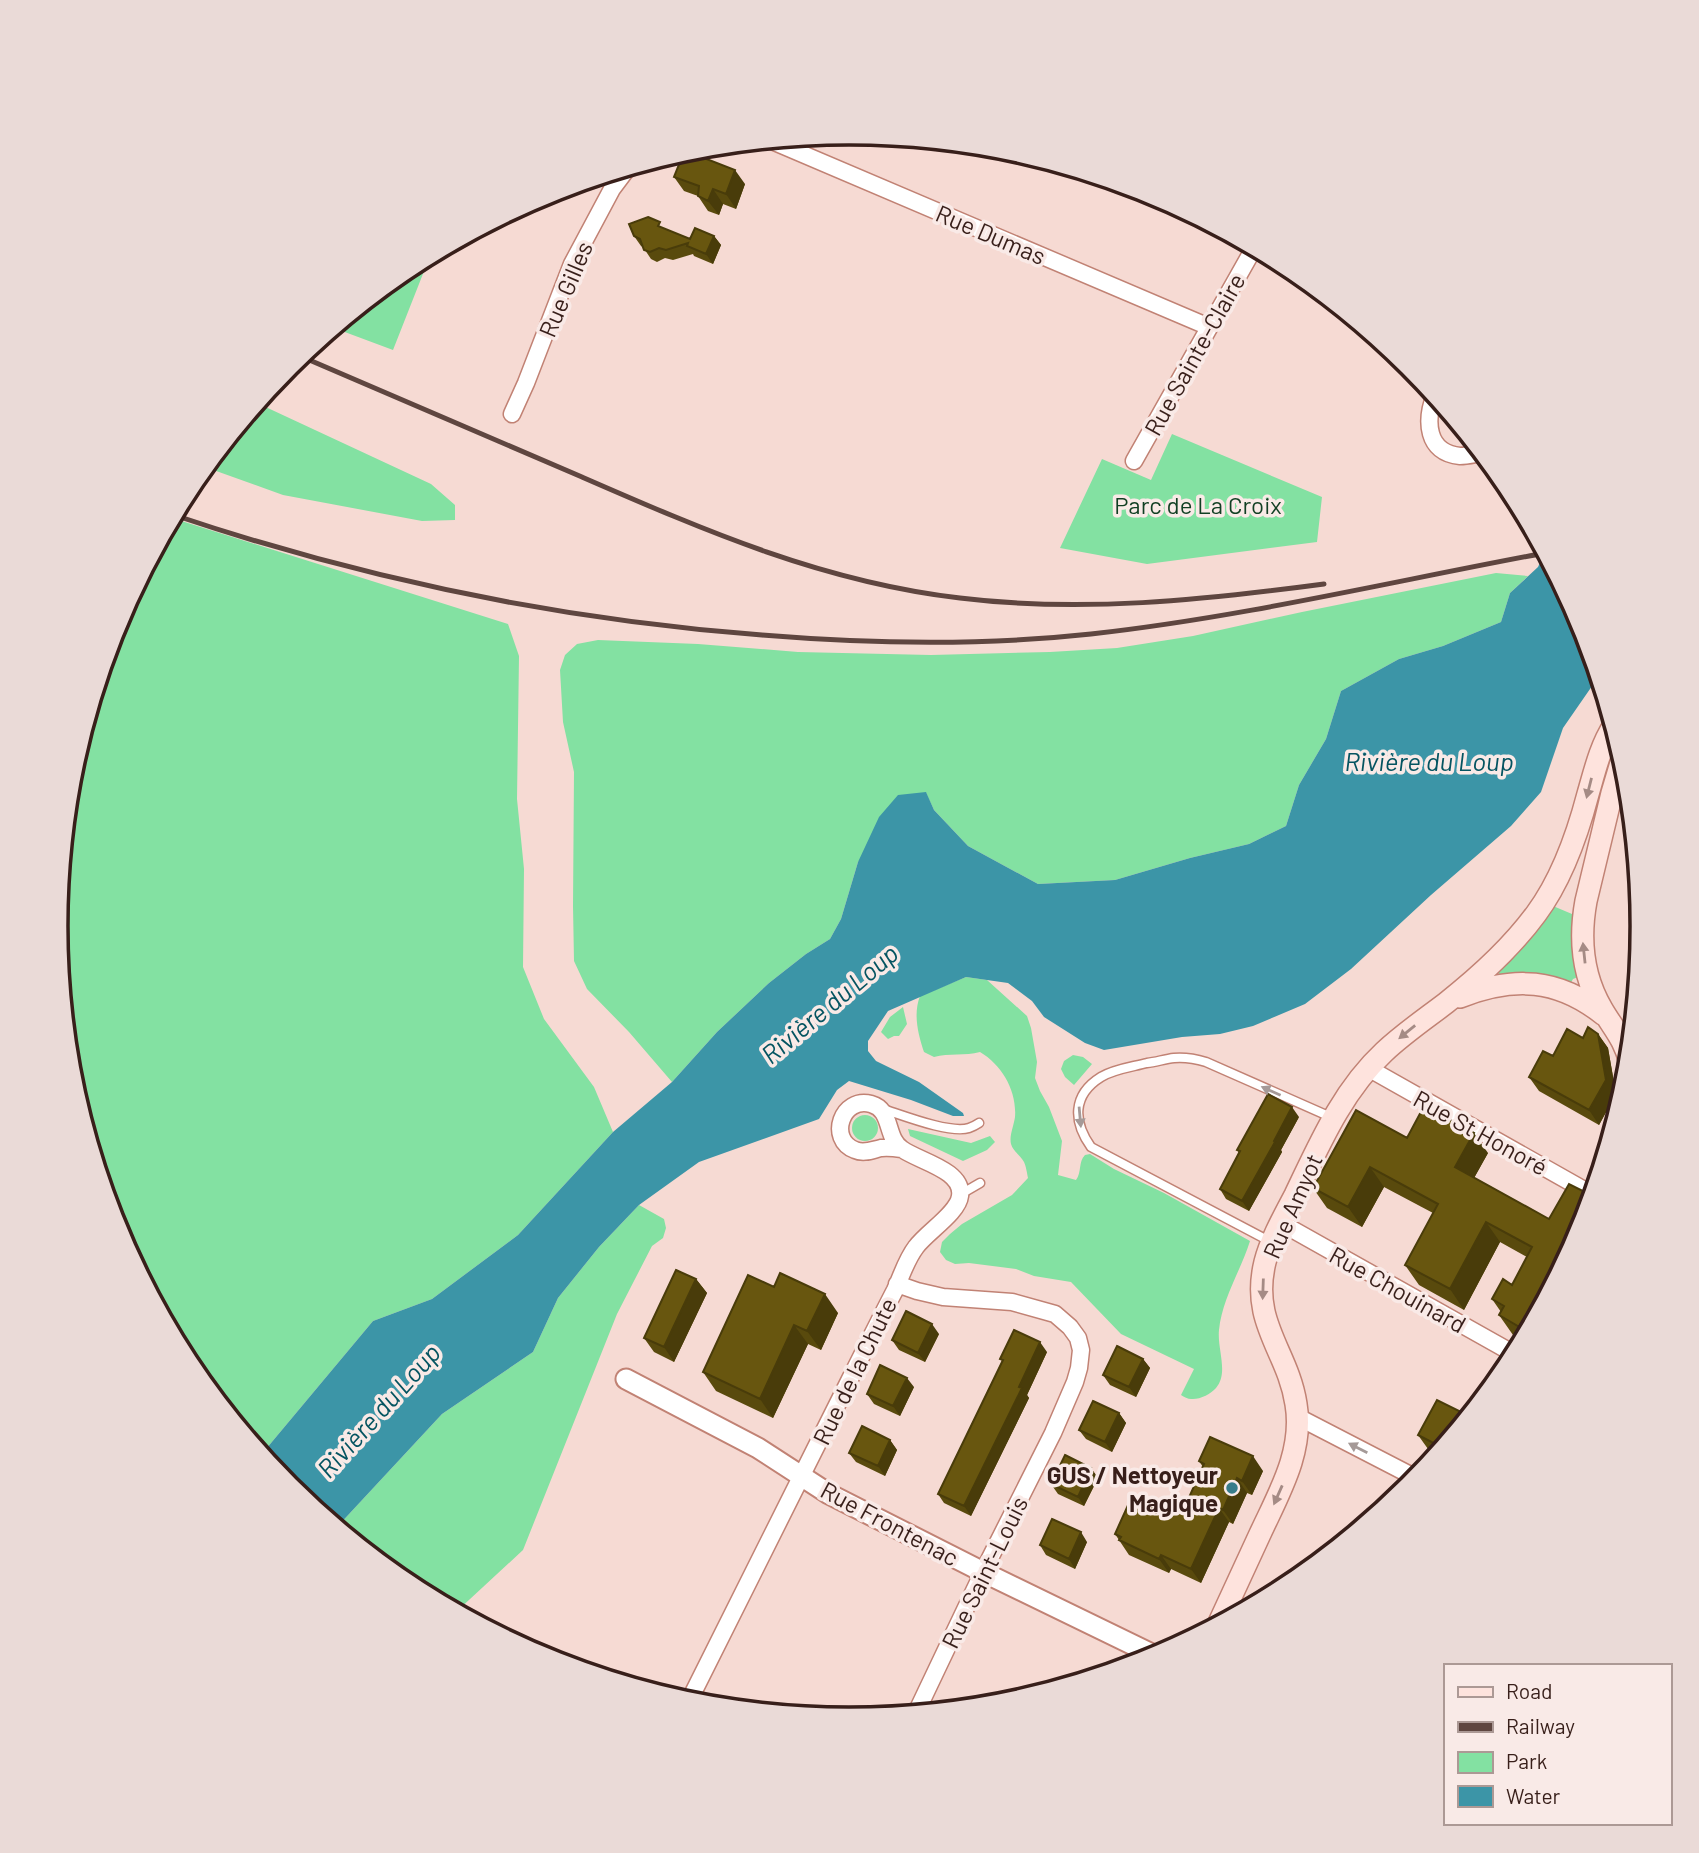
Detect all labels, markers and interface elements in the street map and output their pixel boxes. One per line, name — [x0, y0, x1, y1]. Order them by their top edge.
street label: Rue Dumas — [932, 198, 1050, 270]
street label: Rue Gilles — [532, 237, 598, 341]
street label: Rue Sainte-Claire — [1137, 268, 1251, 440]
park label: Parc de La Croix — [1114, 490, 1282, 519]
water label: Rivière du Loup — [1344, 745, 1514, 776]
one-way arrow — [1583, 778, 1594, 800]
water label: Rivière du Loup — [754, 937, 904, 1069]
one-way arrow — [1578, 942, 1589, 964]
one-way arrow — [1399, 1025, 1417, 1040]
street label: Rue St Honoré — [1409, 1083, 1553, 1181]
one-way arrow — [1261, 1085, 1281, 1097]
one-way arrow — [1075, 1106, 1086, 1128]
street label: Rue Amyot — [1256, 1149, 1328, 1263]
street label: Rue Chouinard — [1325, 1240, 1471, 1338]
one-way arrow — [1257, 1279, 1268, 1301]
street label: Rue de la Chute — [806, 1293, 902, 1449]
water label: Rivière du Loup — [310, 1337, 446, 1483]
one-way arrow — [1348, 1442, 1367, 1454]
place label: GUS / Nettoyeur Magique — [1047, 1460, 1218, 1517]
street label: Rue Frontenac — [816, 1475, 964, 1571]
marker: GUS / Nettoyeur Magique — [1224, 1480, 1240, 1496]
one-way arrow — [1272, 1485, 1284, 1505]
street label: Rue Saint-Louis — [935, 1491, 1033, 1653]
legend — [1444, 1664, 1671, 1825]
text: Road — [1506, 1678, 1552, 1703]
text: Railway — [1506, 1713, 1575, 1738]
text: Park — [1506, 1748, 1547, 1773]
text: Water — [1506, 1783, 1561, 1808]

